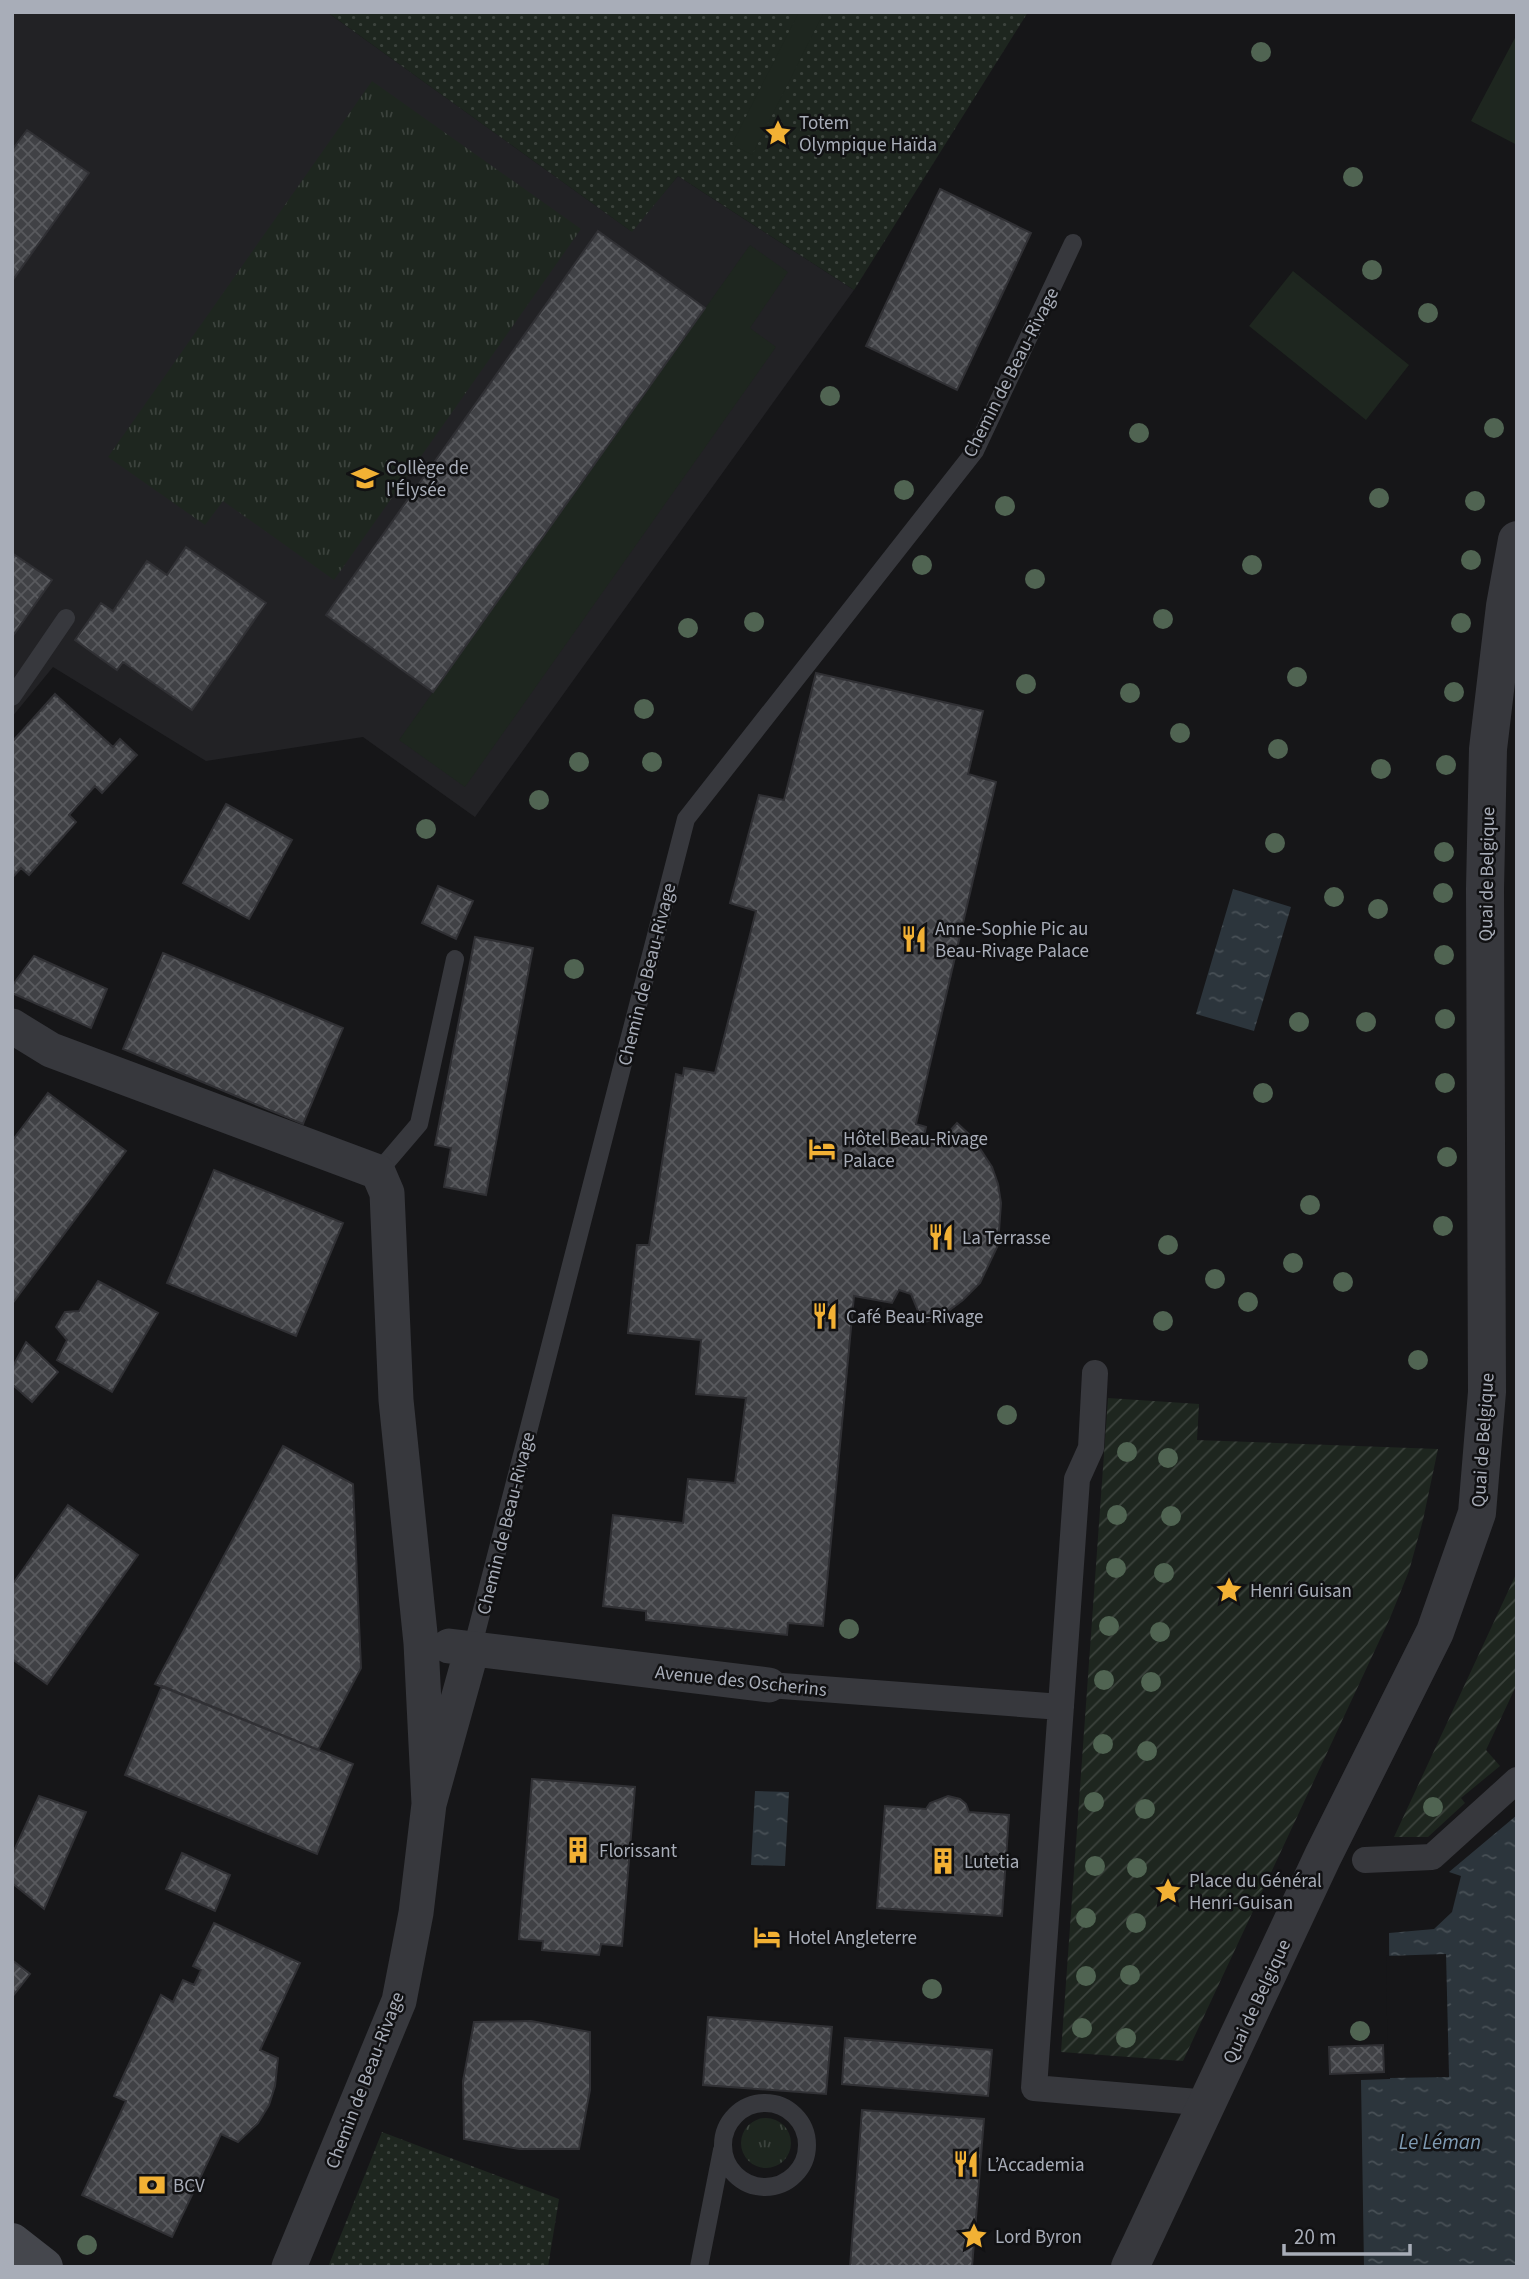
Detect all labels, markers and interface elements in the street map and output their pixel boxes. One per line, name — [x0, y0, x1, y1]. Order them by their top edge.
place label: Totem Olympique Haïda — [799, 110, 937, 159]
place icon: Totem Olympique Haïda — [763, 118, 793, 148]
street label: Chemin de Beau-Rivage — [957, 283, 1066, 462]
place label: Collège de l'Élysée — [386, 455, 469, 504]
school or university icon: Collège de l'Élysée — [350, 463, 380, 493]
street label: Quai de Belgique — [1473, 806, 1502, 942]
street label: Chemin de Beau-Rivage — [612, 880, 683, 1069]
place label: Anne-Sophie Pic au Beau-Rivage Palace — [935, 916, 1089, 965]
restaurant icon: Anne-Sophie Pic au Beau-Rivage Palace — [899, 924, 929, 954]
place label: Hôtel Beau-Rivage Palace — [843, 1126, 988, 1175]
hotel icon: Hôtel Beau-Rivage Palace — [807, 1134, 837, 1164]
restaurant icon: La Terrasse — [926, 1222, 956, 1252]
place label: La Terrasse — [962, 1225, 1051, 1252]
restaurant icon: Café Beau-Rivage — [810, 1301, 840, 1331]
place label: Café Beau-Rivage — [846, 1304, 983, 1331]
street label: Quai de Belgique — [1465, 1372, 1502, 1508]
street label: Chemin de Beau-Rivage — [471, 1429, 542, 1618]
place icon: Henri Guisan — [1214, 1575, 1244, 1605]
place label: Henri Guisan — [1250, 1578, 1352, 1605]
street label: Avenue des Oscherins — [654, 1659, 828, 1704]
building icon: Florissant — [563, 1835, 593, 1865]
place label: Florissant — [599, 1838, 678, 1865]
building icon: Lutetia — [928, 1846, 958, 1876]
place label: Lutetia — [964, 1849, 1019, 1876]
place label: Place du Général Henri-Guisan — [1189, 1868, 1322, 1917]
place icon: Place du Général Henri-Guisan — [1153, 1876, 1183, 1906]
hotel icon: Hotel Angleterre — [752, 1922, 782, 1952]
place label: Hotel Angleterre — [788, 1925, 917, 1952]
street label: Quai de Belgique — [1217, 1935, 1298, 2068]
street label: Chemin de Beau-Rivage — [319, 1988, 412, 2173]
water label: Le Léman — [1399, 2127, 1481, 2157]
restaurant icon: L’Accademia — [951, 2149, 981, 2179]
place label: L’Accademia — [987, 2152, 1084, 2179]
bank icon: BCV — [137, 2170, 167, 2200]
place label: BCV — [173, 2173, 205, 2200]
scale bar — [1284, 2212, 1410, 2256]
place icon: Lord Byron — [959, 2221, 989, 2251]
text: 20 m — [1294, 2222, 1336, 2252]
place label: Lord Byron — [995, 2224, 1082, 2251]

